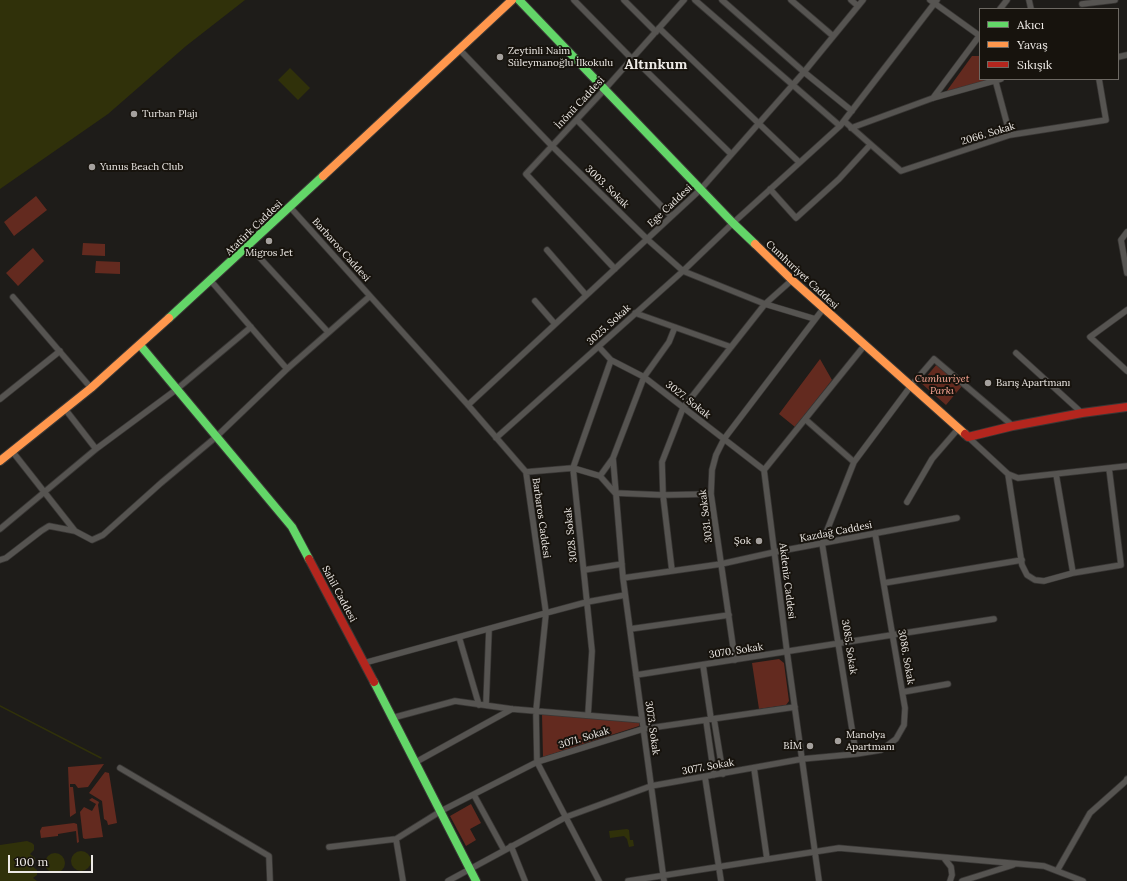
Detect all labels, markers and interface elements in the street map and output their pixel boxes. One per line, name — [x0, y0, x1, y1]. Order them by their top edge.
legend — [979, 8, 1119, 80]
text: Akıcı — [1017, 17, 1044, 32]
text: Yavaş — [1017, 37, 1048, 52]
place label: Zeytinli Naim Süleymanoğlu İlkokulu — [508, 45, 613, 68]
marker: Zeytinli Naim Süleymanoğlu İlkokulu — [495, 52, 505, 62]
district label: Altınkum — [625, 57, 687, 73]
text: Sıkışık — [1017, 57, 1052, 72]
street label: İnönü Caddesi — [553, 74, 607, 132]
place label: Turban Plajı — [142, 108, 197, 120]
marker: Turban Plajı — [129, 109, 139, 119]
street label: 2066. Sokak — [960, 120, 1016, 148]
place label: Yunus Beach Club — [100, 161, 183, 173]
marker: Yunus Beach Club — [87, 162, 97, 172]
street label: 3003. Sokak — [583, 163, 631, 211]
street label: Ege Caddesi — [645, 182, 695, 230]
street label: Atatürk Caddesi — [223, 198, 285, 258]
street label: Barbaros Caddesi — [309, 216, 373, 284]
marker: Migros Jet — [264, 236, 274, 246]
street label: Cumhuriyet Caddesi — [763, 238, 841, 312]
place label: Migros Jet — [245, 247, 293, 259]
street label: 3025. Sokak — [585, 302, 633, 348]
park label: Cumhuriyet Parkı — [915, 373, 969, 396]
place label: Barış Apartmanı — [996, 377, 1070, 389]
marker: Barış Apartmanı — [983, 378, 993, 388]
street label: 3027. Sokak — [663, 379, 713, 421]
street label: Barbaros Caddesi — [529, 477, 553, 559]
street label: 3031. Sokak — [697, 489, 715, 543]
street label: 3028. Sokak — [562, 507, 580, 563]
street label: Kazdağ Caddesi — [799, 519, 873, 545]
place label: Şok — [734, 535, 751, 547]
marker: Şok — [754, 536, 764, 546]
street label: Akdeniz Caddesi — [776, 542, 798, 620]
street label: Sahil Caddesi — [319, 564, 359, 624]
street label: 3085. Sokak — [839, 619, 859, 675]
street label: 3086. Sokak — [895, 629, 917, 685]
street label: 3070. Sokak — [708, 641, 764, 661]
street label: 3073. Sokak — [642, 700, 662, 756]
street label: 3071. Sokak — [557, 725, 611, 751]
place label: Manolya Apartmanı — [846, 729, 895, 752]
marker: Manolya Apartmanı — [833, 736, 843, 746]
place label: BİM — [783, 740, 802, 752]
marker: BİM — [805, 741, 815, 751]
street label: 3077. Sokak — [681, 757, 735, 777]
scale bar — [10, 847, 95, 873]
text: 100 m — [15, 854, 48, 869]

